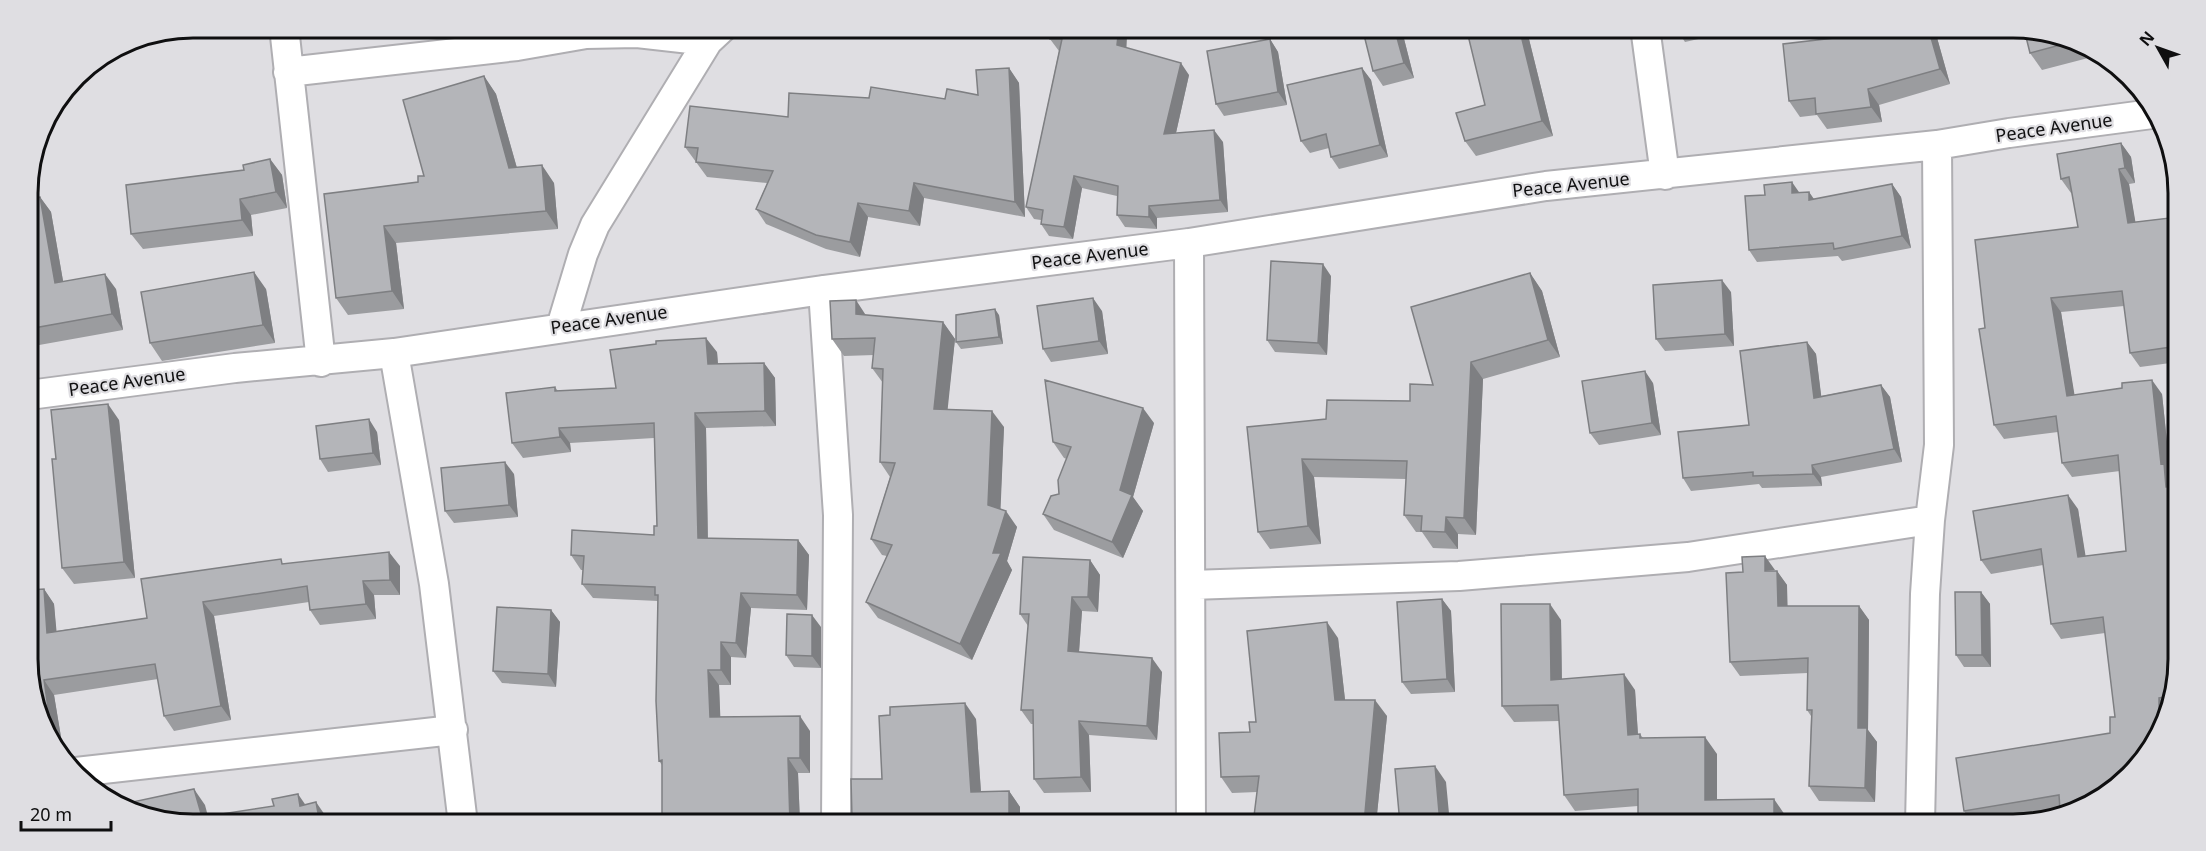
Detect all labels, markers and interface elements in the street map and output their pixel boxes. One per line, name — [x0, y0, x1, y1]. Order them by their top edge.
north arrow — [2128, 18, 2188, 78]
text: N — [2134, 26, 2159, 50]
street label: Peace Avenue — [1994, 107, 2114, 147]
street label: Peace Avenue — [1511, 166, 1631, 202]
street label: Peace Avenue — [1030, 236, 1150, 274]
street label: Peace Avenue — [549, 299, 669, 339]
street label: Peace Avenue — [67, 361, 187, 401]
scale bar — [21, 794, 111, 832]
text: 20 m — [30, 802, 72, 826]

